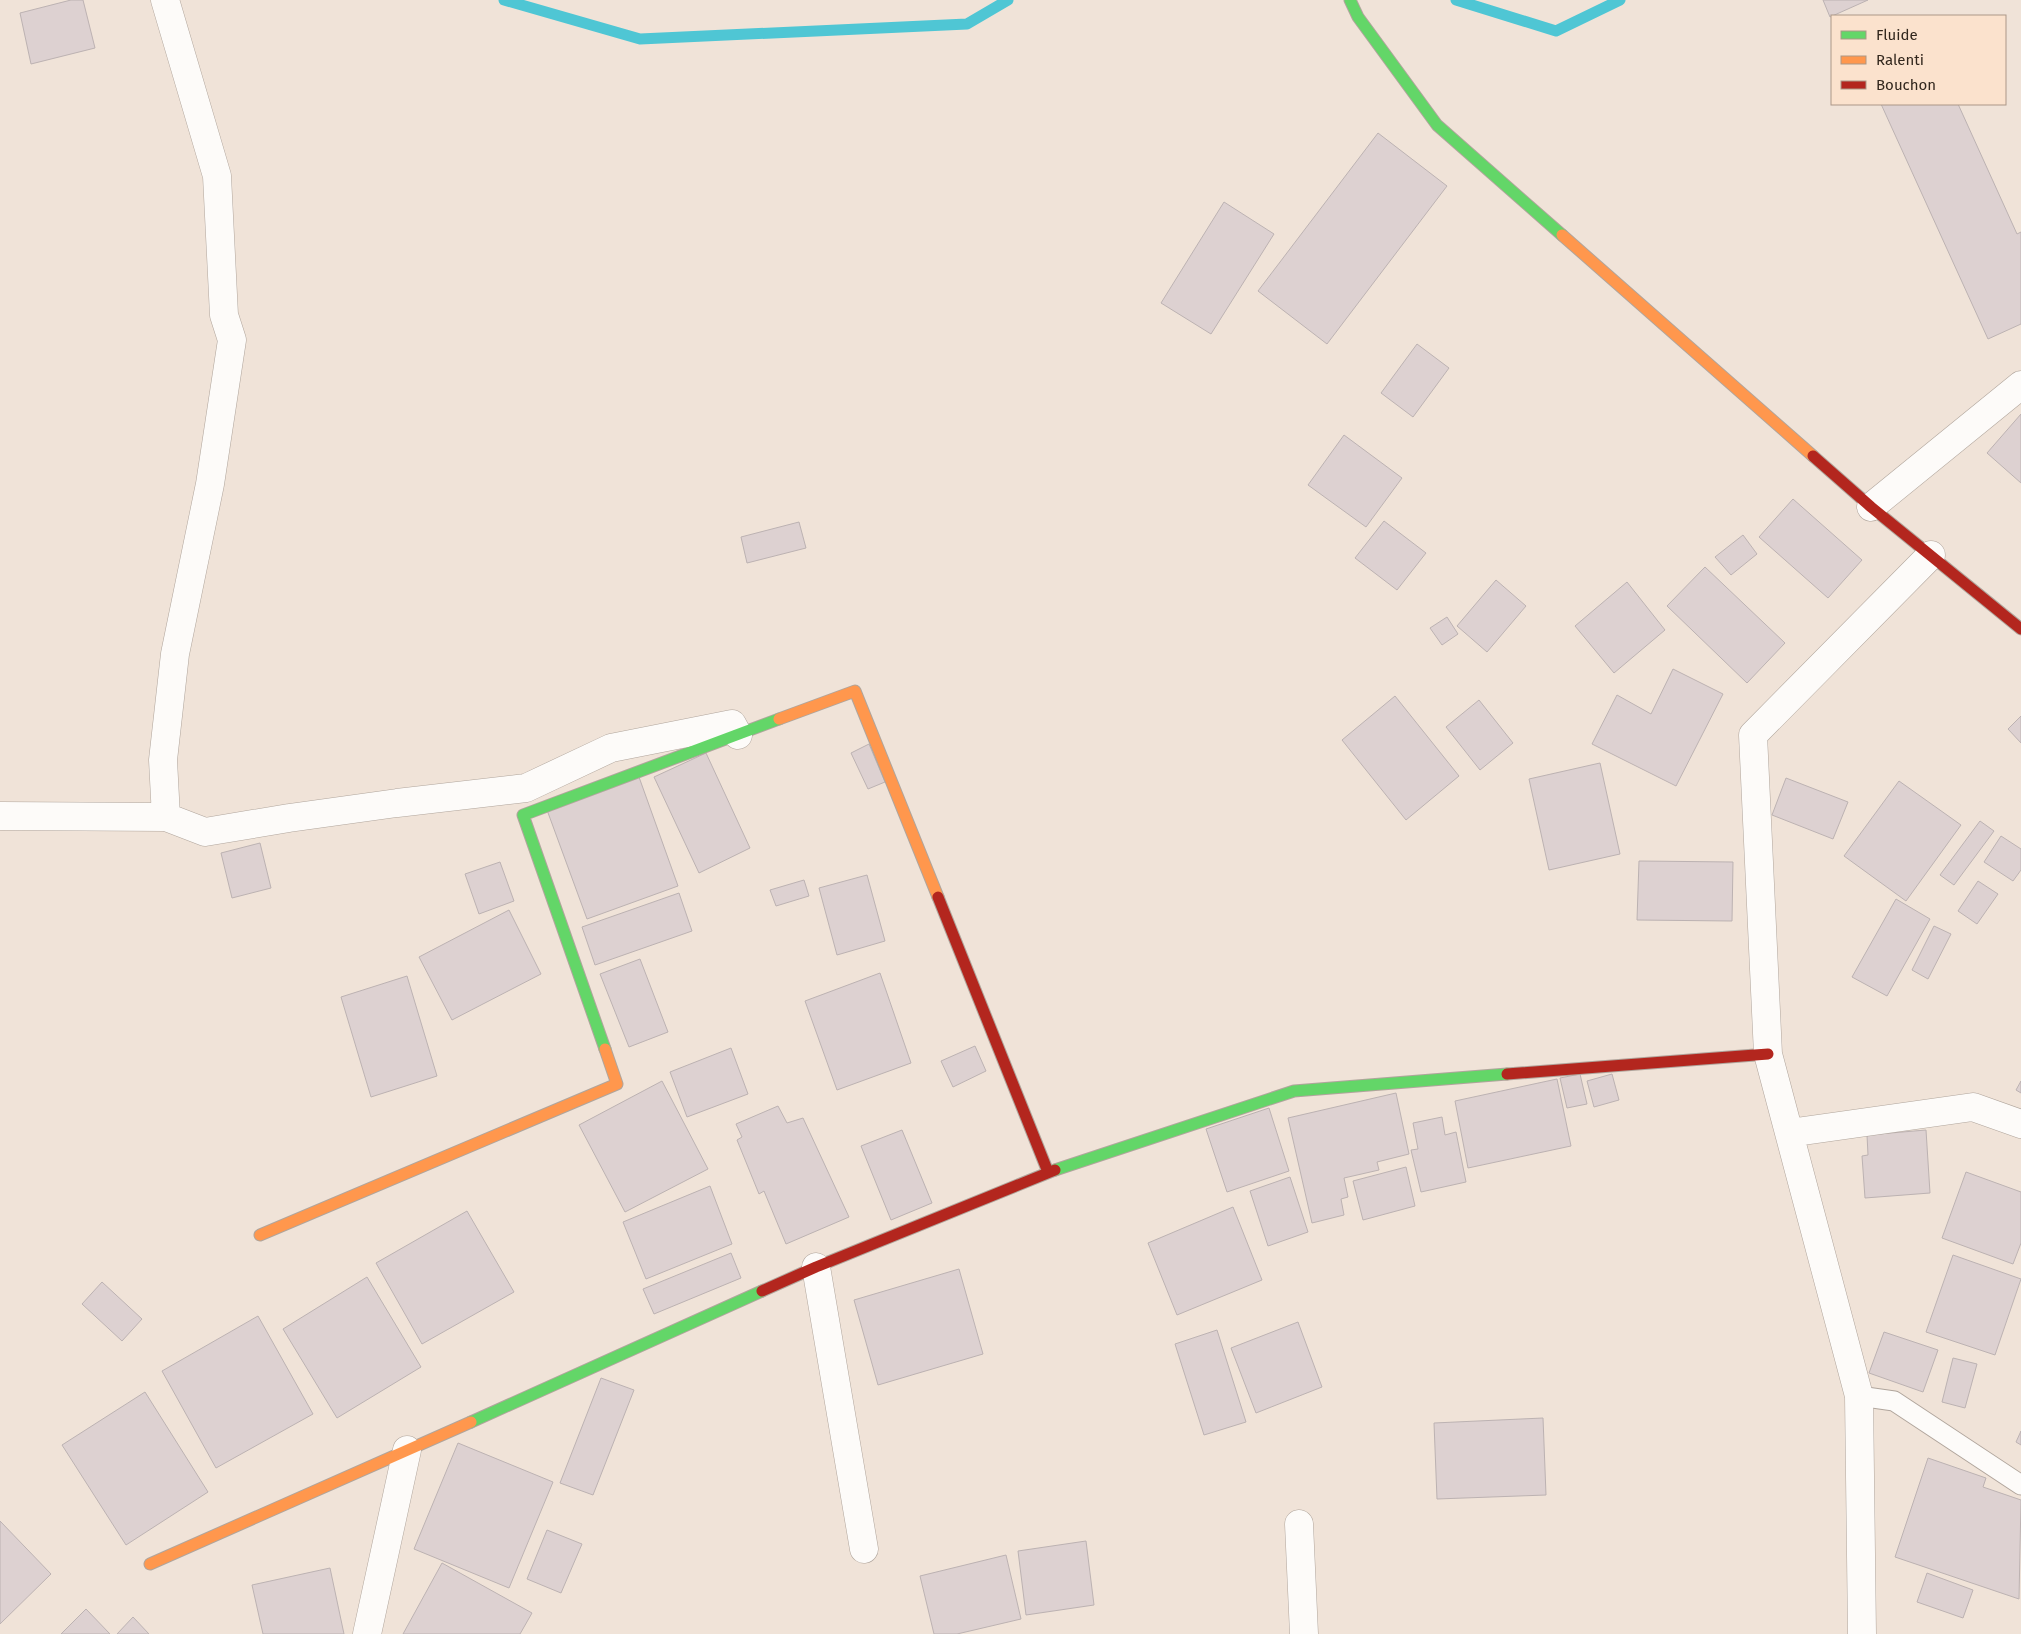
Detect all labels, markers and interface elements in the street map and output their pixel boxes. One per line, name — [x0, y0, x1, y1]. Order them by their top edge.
legend — [1831, 15, 2006, 105]
text: Fluide — [1876, 26, 1918, 44]
text: Ralenti — [1876, 51, 1924, 69]
text: Bouchon — [1876, 76, 1936, 94]

